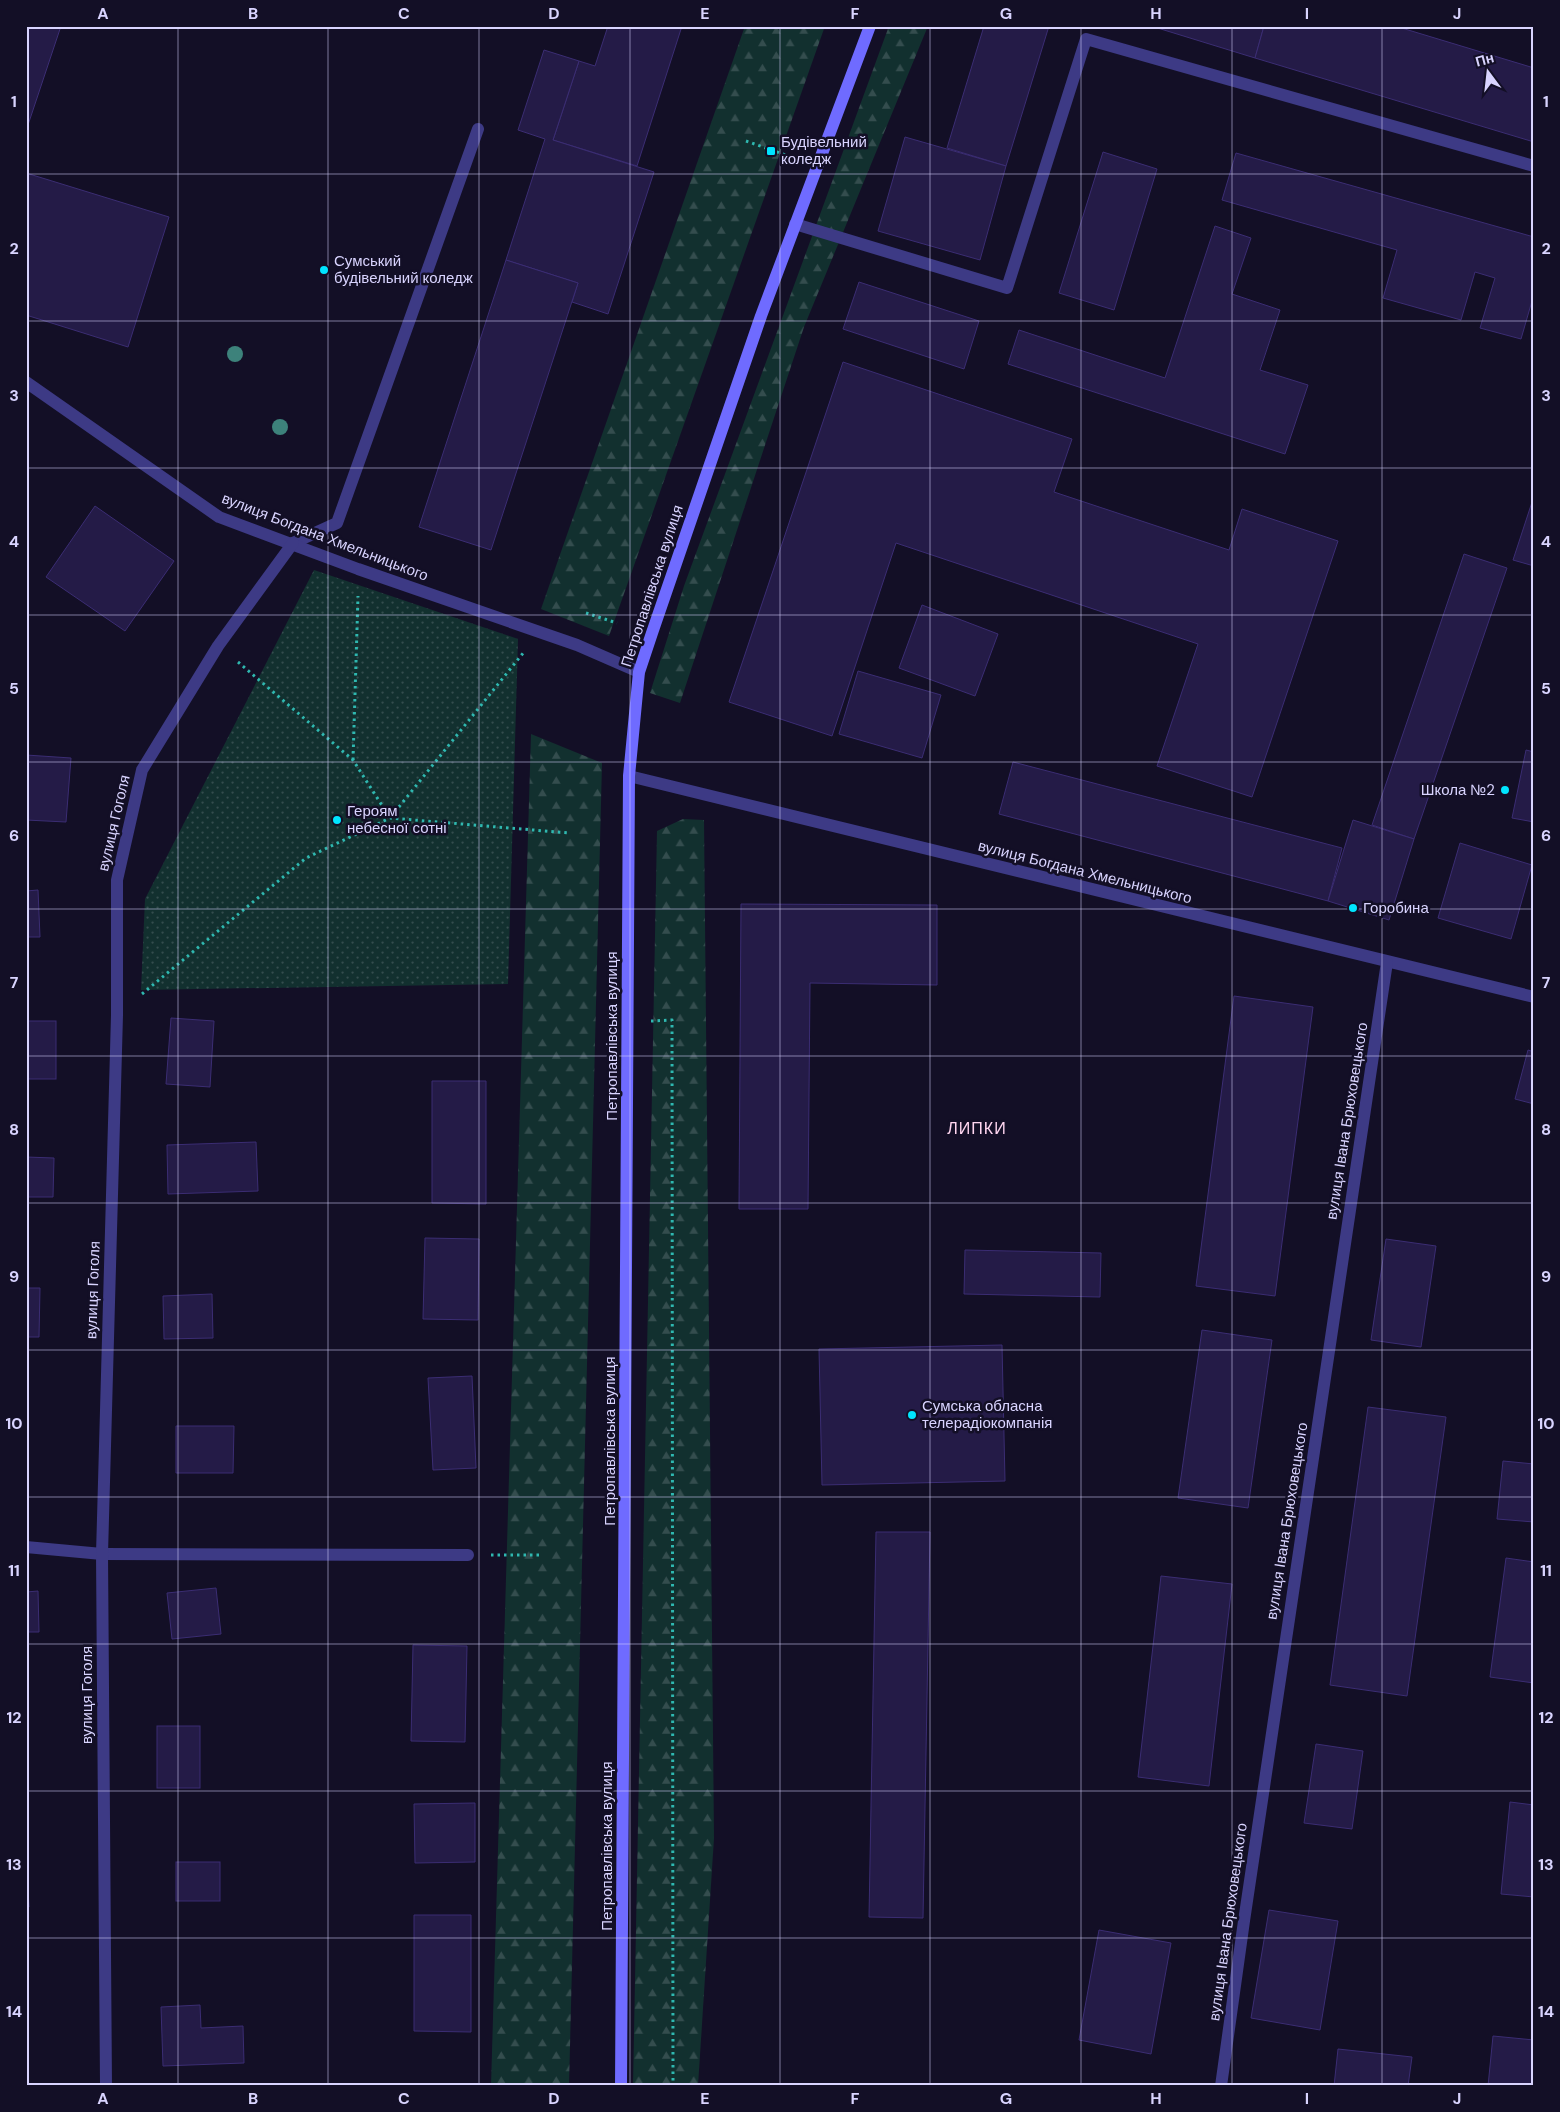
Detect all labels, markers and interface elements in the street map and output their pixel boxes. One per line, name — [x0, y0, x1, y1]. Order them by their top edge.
text: A — [97, 3, 109, 24]
text: B — [248, 3, 258, 24]
text: C — [398, 3, 410, 24]
text: D — [548, 3, 560, 24]
text: E — [700, 3, 710, 24]
text: F — [851, 3, 860, 24]
text: G — [1000, 3, 1012, 24]
text: H — [1150, 3, 1162, 24]
text: I — [1305, 3, 1309, 24]
text: J — [1453, 3, 1461, 24]
north arrow — [1462, 48, 1512, 98]
text: Пн — [1473, 48, 1496, 71]
text: 1 — [11, 91, 17, 112]
text: 1 — [1543, 91, 1549, 112]
place label: Будівельний коледж — [781, 132, 867, 169]
marker: Будівельний коледж — [765, 145, 777, 157]
text: 2 — [9, 238, 19, 259]
text: 2 — [1541, 238, 1551, 259]
place label: Сумський будівельний коледж — [334, 251, 473, 288]
marker: Сумський будівельний коледж — [318, 264, 330, 276]
text: 3 — [9, 385, 19, 406]
text: 3 — [1541, 385, 1551, 406]
street label: вулиця Богдана Хмельницького — [219, 488, 431, 586]
street label: Петропавлівська вулиця — [616, 502, 688, 670]
text: 4 — [9, 531, 19, 552]
text: 4 — [1541, 531, 1551, 552]
text: 5 — [9, 678, 19, 699]
text: 5 — [1541, 678, 1551, 699]
street label: вулиця Гоголя — [93, 773, 135, 873]
place label: Школа №2 — [1421, 780, 1495, 800]
marker: Школа №2 — [1499, 784, 1511, 796]
place label: Героям небесної сотні — [347, 801, 447, 838]
marker: Героям небесної сотні — [331, 814, 343, 826]
text: 6 — [9, 825, 19, 846]
text: 6 — [1541, 825, 1551, 846]
street label: вулиця Богдана Хмельницького — [976, 836, 1194, 908]
place label: Горобина — [1363, 898, 1429, 918]
marker: Горобина — [1347, 902, 1359, 914]
street label: Петропавлівська вулиця — [602, 951, 622, 1121]
text: 7 — [10, 972, 19, 993]
text: 7 — [1542, 972, 1551, 993]
street label: вулиця Івана Брюховецького — [1322, 1021, 1372, 1221]
district label: ЛИПКИ — [947, 1118, 1007, 1139]
text: 8 — [9, 1119, 19, 1140]
text: 8 — [1541, 1119, 1551, 1140]
street label: вулиця Гоголя — [81, 1241, 105, 1339]
text: 9 — [9, 1266, 19, 1287]
text: 9 — [1541, 1266, 1551, 1287]
street label: Петропавлівська вулиця — [600, 1356, 620, 1526]
place label: Сумська обласна телерадіокомпанія — [922, 1396, 1052, 1433]
marker: Сумська обласна телерадіокомпанія — [906, 1409, 918, 1421]
text: 10 — [5, 1413, 23, 1434]
text: 10 — [1537, 1413, 1555, 1434]
street label: вулиця Івана Брюховецького — [1262, 1421, 1312, 1621]
text: 11 — [8, 1560, 20, 1581]
text: 11 — [1540, 1560, 1552, 1581]
street label: вулиця Гоголя — [77, 1646, 97, 1744]
text: 12 — [6, 1707, 22, 1728]
text: 12 — [1538, 1707, 1554, 1728]
street label: Петропавлівська вулиця — [597, 1761, 617, 1931]
street label: вулиця Івана Брюховецького — [1204, 1822, 1252, 2022]
text: 13 — [6, 1854, 22, 1875]
text: 13 — [1538, 1854, 1554, 1875]
text: 14 — [6, 2001, 22, 2022]
text: 14 — [1538, 2001, 1554, 2022]
text: A — [97, 2088, 109, 2109]
text: B — [248, 2088, 258, 2109]
text: C — [398, 2088, 410, 2109]
text: D — [548, 2088, 560, 2109]
text: E — [700, 2088, 710, 2109]
text: F — [851, 2088, 860, 2109]
text: G — [1000, 2088, 1012, 2109]
text: H — [1150, 2088, 1162, 2109]
text: I — [1305, 2088, 1309, 2109]
text: J — [1453, 2088, 1461, 2109]

